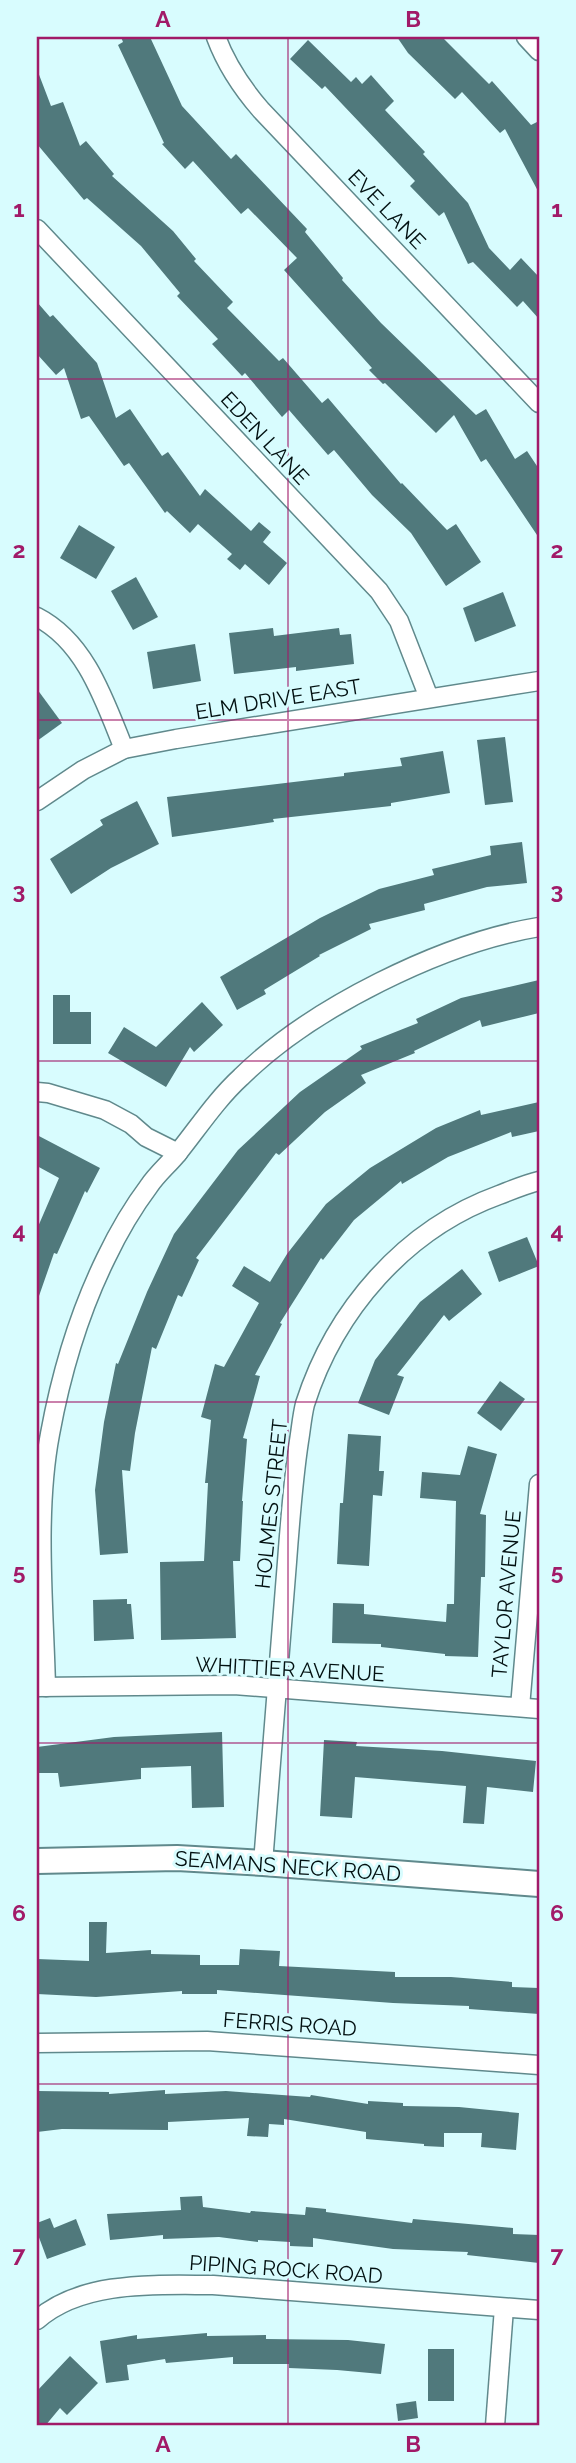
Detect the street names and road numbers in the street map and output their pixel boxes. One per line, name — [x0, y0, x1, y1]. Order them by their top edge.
street label: EVE LANE — [343, 164, 431, 254]
street label: EDEN LANE — [216, 386, 314, 490]
street label: ELM DRIVE EAST — [193, 674, 363, 724]
street label: HOLMES STREET — [250, 1418, 292, 1590]
street label: TAYLOR AVENUE — [486, 1509, 526, 1679]
street label: WHITTIER AVENUE — [195, 1652, 385, 1686]
street label: SEAMANS NECK ROAD — [174, 1846, 402, 1886]
street label: FERRIS ROAD — [222, 2007, 358, 2041]
street label: PIPING ROCK ROAD — [188, 2250, 384, 2288]

